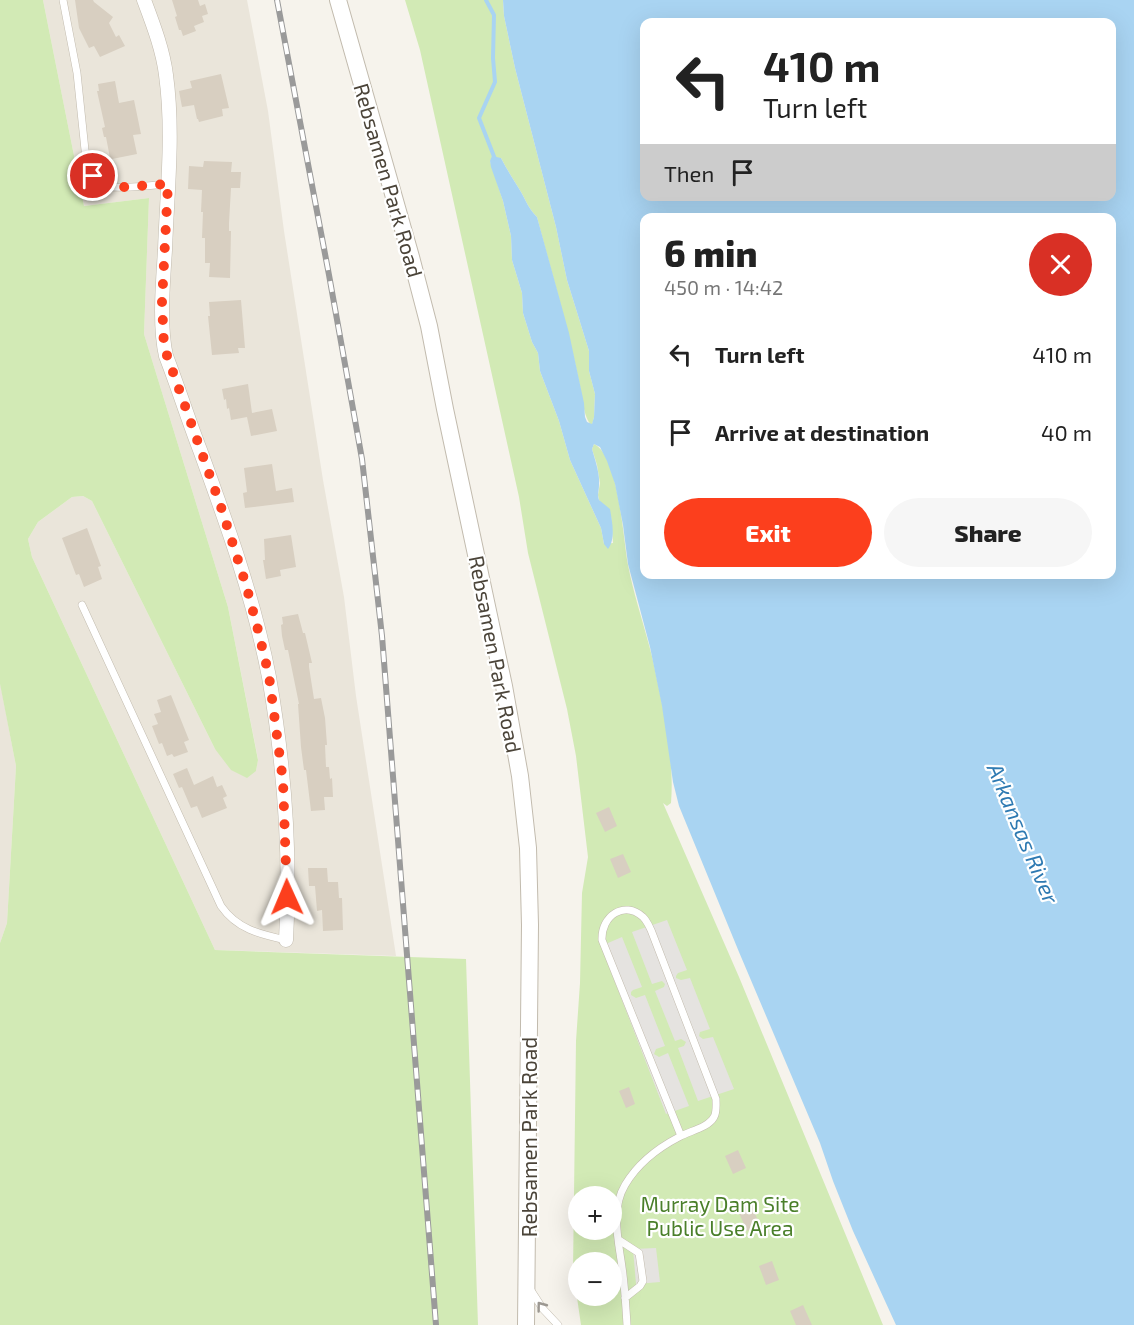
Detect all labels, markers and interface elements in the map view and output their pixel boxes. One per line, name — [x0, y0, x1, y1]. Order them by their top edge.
text: 410 m — [763, 40, 880, 90]
icon: left — [664, 42, 742, 120]
street label: Rebsamen Park Road — [349, 80, 429, 280]
text: Turn left — [763, 91, 867, 123]
pin — [67, 150, 118, 201]
icon: arrive — [726, 156, 759, 189]
icon: arrive — [76, 159, 109, 192]
text: Then — [664, 160, 714, 186]
text: 6 min — [664, 231, 758, 274]
button: close — [1029, 233, 1092, 296]
text: 450 m · 14:42 — [664, 275, 783, 299]
icon: left — [664, 338, 697, 371]
text: Turn left — [715, 341, 804, 367]
text: 410 m — [1032, 341, 1092, 367]
icon: arrive — [664, 416, 697, 449]
text: Arrive at destination — [715, 419, 929, 445]
text: 40 m — [1041, 419, 1092, 445]
button: Exit — [664, 498, 872, 567]
button: Share — [884, 498, 1092, 567]
street label: Rebsamen Park Road — [465, 553, 527, 755]
water label: Arkansas River — [982, 758, 1066, 908]
position arrow — [255, 865, 319, 929]
street label: Rebsamen Park Road — [516, 1037, 541, 1237]
map controls — [568, 1186, 622, 1306]
button: + — [568, 1186, 622, 1240]
park label: Murray Dam Site Public Use Area — [641, 1191, 799, 1240]
button: − — [568, 1252, 622, 1306]
one-way arrow — [537, 1301, 548, 1312]

